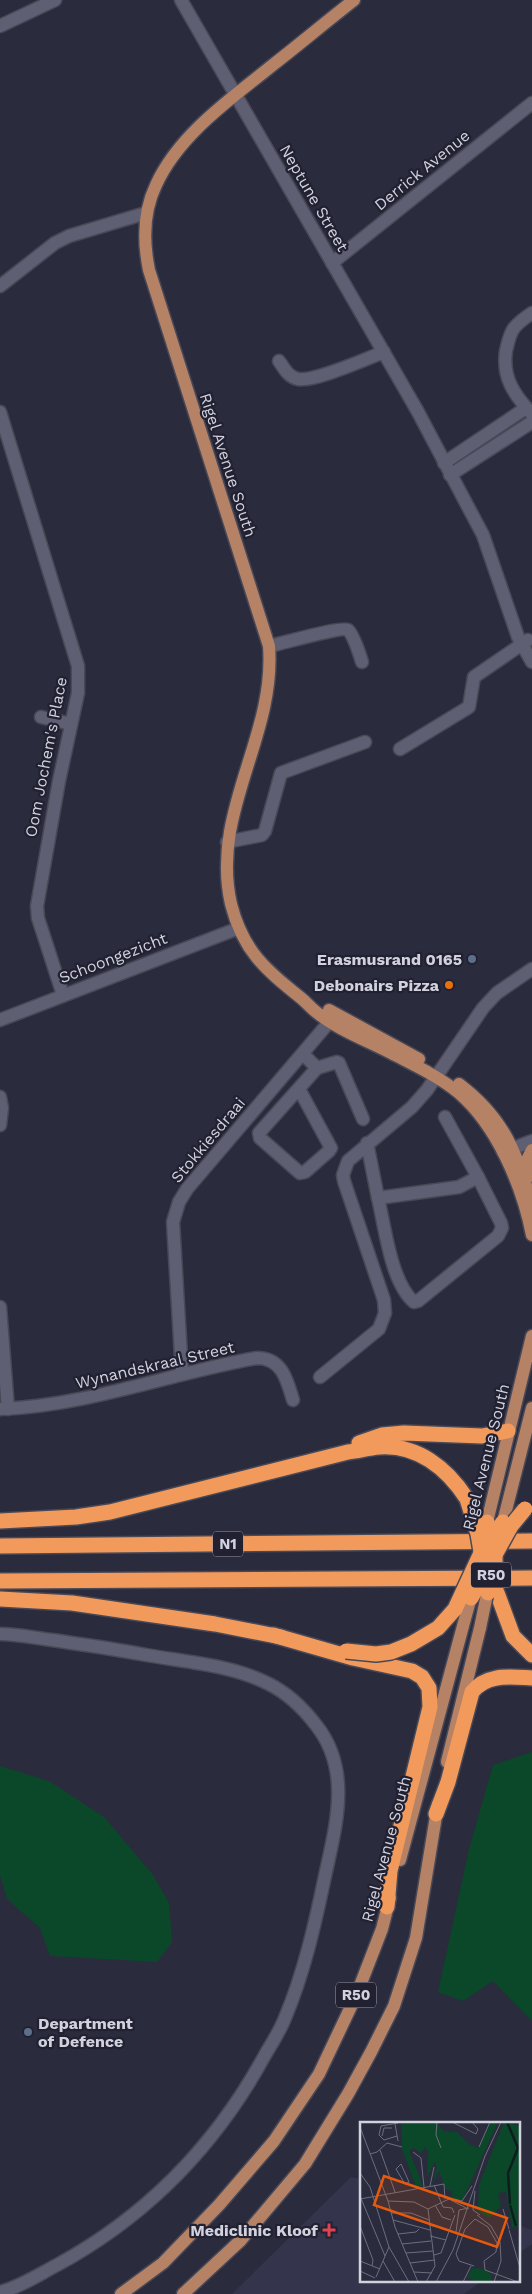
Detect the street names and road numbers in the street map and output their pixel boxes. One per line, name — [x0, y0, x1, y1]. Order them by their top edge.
street label: Derrick Avenue — [370, 126, 474, 214]
street label: Neptune Street — [276, 141, 352, 255]
street label: Rigel Avenue South — [196, 391, 260, 539]
street label: Oom Jochem's Place — [21, 675, 71, 839]
street label: Schoongezicht — [56, 929, 170, 987]
street label: Stokkiesdraai — [167, 1094, 249, 1186]
street label: Wynandskraal Street — [74, 1337, 237, 1393]
street label: Rigel Avenue South — [459, 1382, 513, 1532]
road number: N1 — [213, 1532, 243, 1556]
road number: R50 — [471, 1562, 511, 1588]
street label: Rigel Avenue South — [357, 1774, 415, 1924]
road number: R50 — [336, 1982, 376, 2008]

